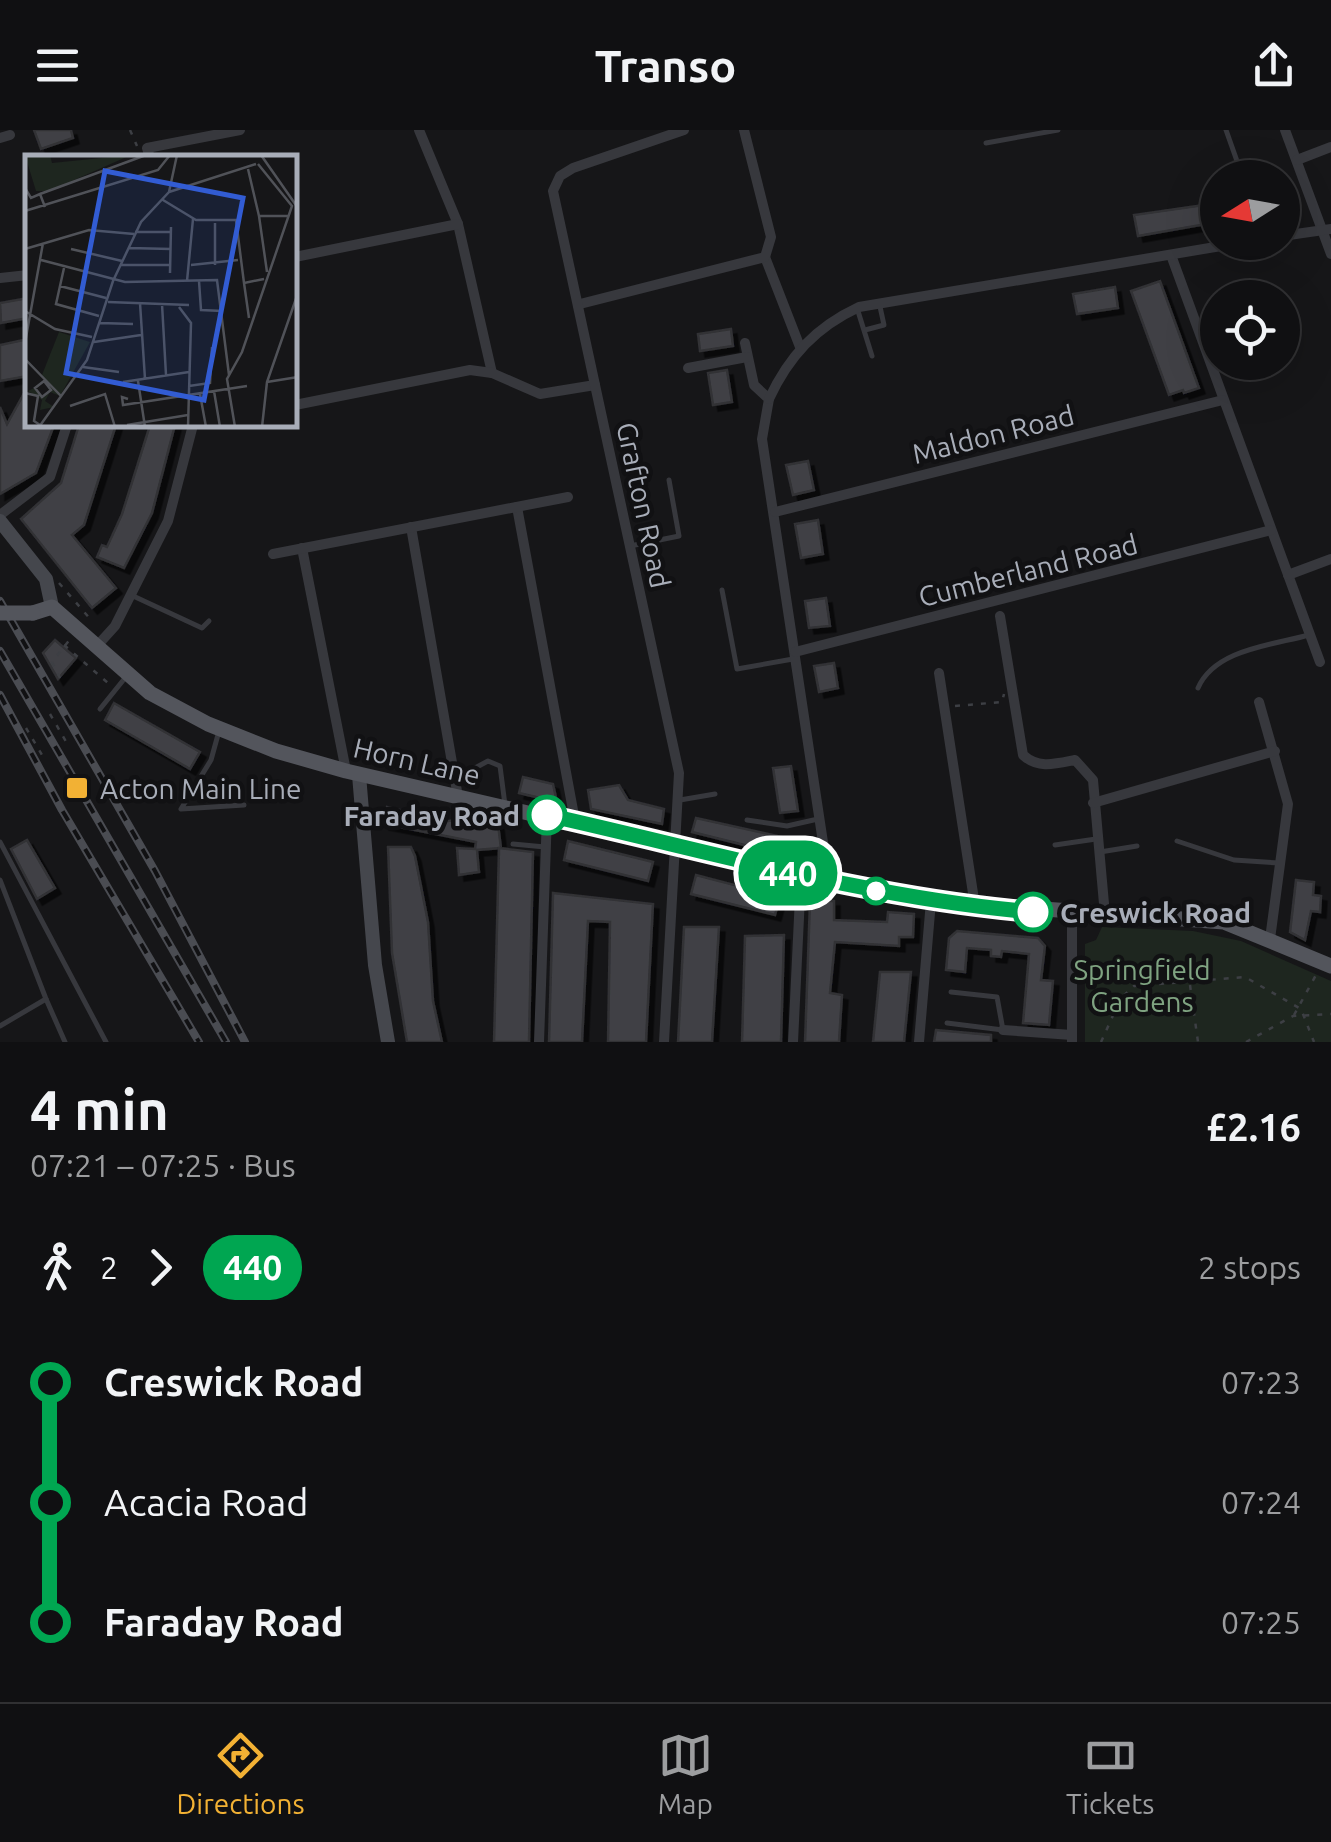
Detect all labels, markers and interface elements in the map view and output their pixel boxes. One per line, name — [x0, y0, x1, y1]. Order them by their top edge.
icon: menu — [30, 38, 85, 93]
icon: share — [1246, 38, 1301, 93]
text: Transo — [595, 40, 736, 91]
inset map — [25, 155, 298, 428]
north arrow — [1200, 160, 1300, 260]
map controls — [1200, 160, 1300, 380]
button: locate — [1200, 280, 1300, 380]
street label: Maldon Road — [909, 399, 1077, 469]
street label: Grafton Road — [611, 419, 677, 591]
street label: Cumberland Road — [915, 528, 1141, 612]
street label: Horn Lane — [351, 731, 483, 791]
place label: Acton Main Line — [100, 773, 301, 804]
marker: Acton Main Line — [64, 775, 90, 801]
marker: Faraday Road — [528, 796, 566, 834]
place label: Faraday Road — [343, 800, 520, 831]
line badge: 440 — [730, 840, 846, 906]
text: 440 — [758, 853, 818, 893]
unlabelled marker — [863, 878, 889, 904]
marker: Creswick Road — [1014, 893, 1052, 931]
place label: Creswick Road — [1060, 897, 1251, 928]
park label: Springfield Gardens — [1073, 954, 1211, 1017]
text: 4 min — [30, 1079, 169, 1140]
text: £2.16 — [1206, 1106, 1301, 1148]
text: 07:21 – 07:25 · Bus — [30, 1147, 296, 1183]
icon: walk — [30, 1240, 85, 1295]
icon: forward — [133, 1240, 188, 1295]
text: 440 — [223, 1247, 282, 1287]
text: 2 — [100, 1249, 118, 1285]
text: 2 stops — [1198, 1249, 1301, 1285]
text: Creswick Road — [104, 1361, 363, 1403]
text: 07:23 — [1221, 1364, 1301, 1400]
text: Acacia Road — [104, 1481, 308, 1523]
text: 07:24 — [1221, 1484, 1301, 1520]
text: Faraday Road — [104, 1601, 344, 1643]
text: 07:25 — [1221, 1604, 1301, 1640]
tab: Directions — [177, 1728, 305, 1819]
tab: Map — [658, 1728, 713, 1819]
tab: Tickets — [1066, 1728, 1154, 1819]

